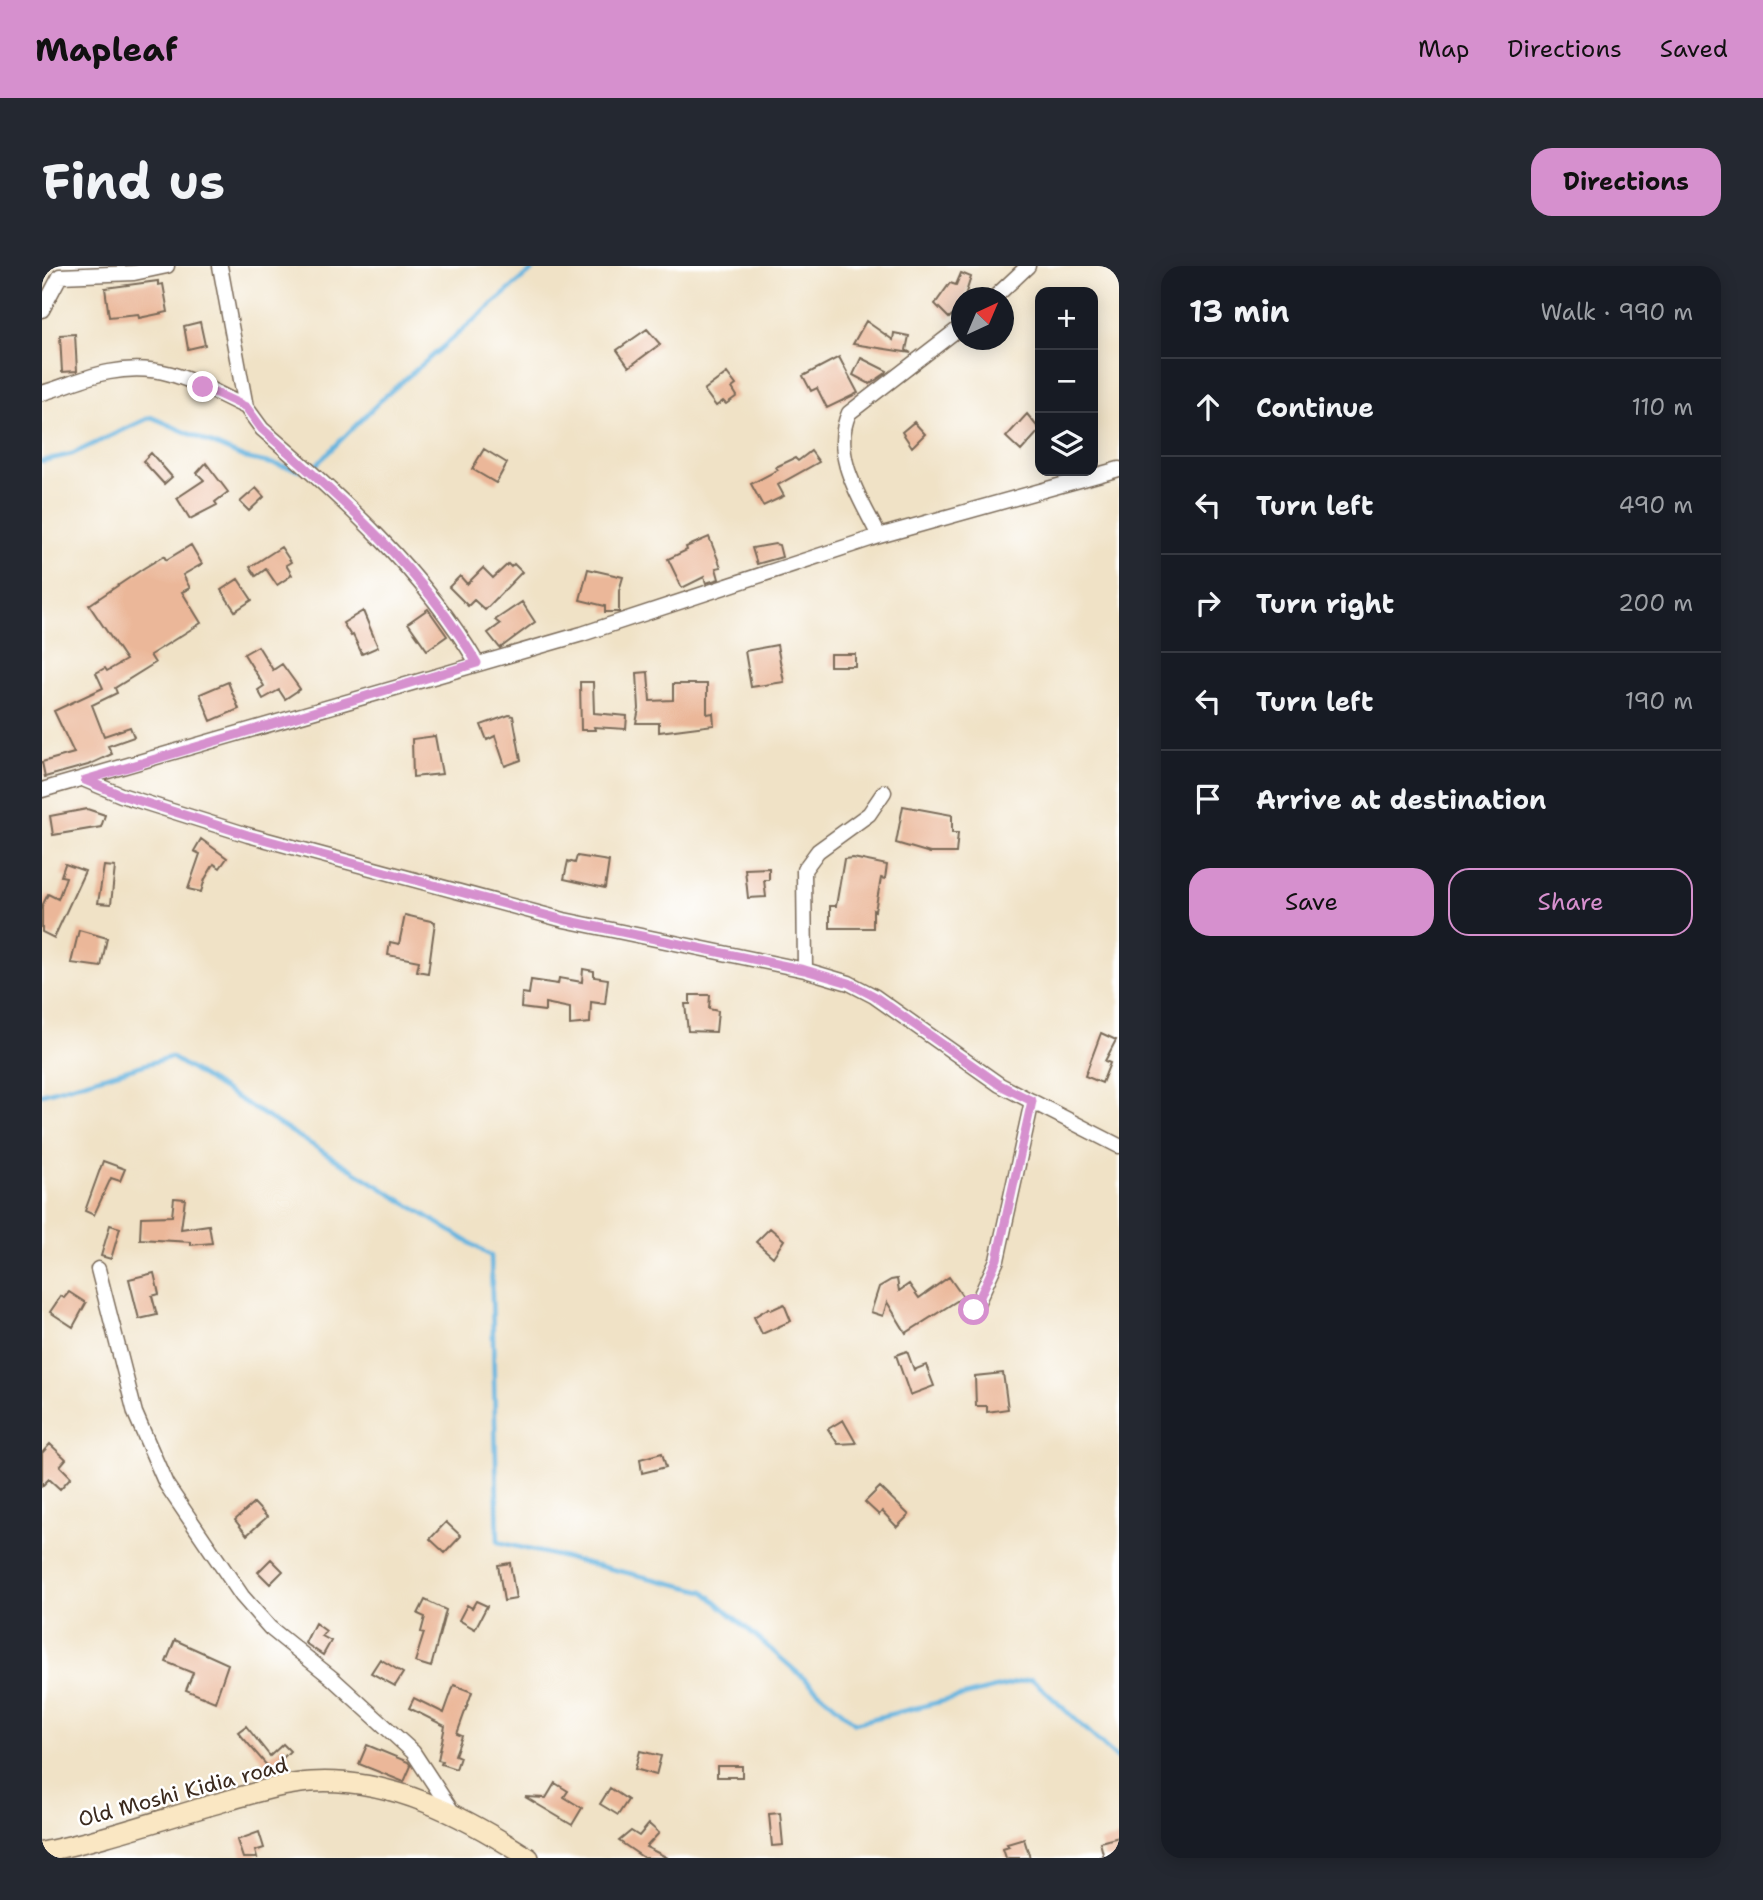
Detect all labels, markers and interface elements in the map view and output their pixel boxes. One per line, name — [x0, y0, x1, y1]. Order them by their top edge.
text: Mapleaf — [35, 27, 178, 72]
text: Map — [1418, 33, 1469, 65]
text: Directions — [1507, 33, 1622, 65]
text: Saved — [1660, 33, 1728, 65]
button: Directions — [1531, 148, 1721, 216]
text: Find us — [42, 149, 225, 215]
north arrow — [951, 287, 1014, 350]
map controls — [1035, 287, 1098, 476]
button: + — [1035, 287, 1098, 350]
text: 13 min — [1189, 291, 1289, 332]
text: Walk · 990 m — [1541, 297, 1693, 327]
button: − — [1035, 350, 1098, 413]
route end — [187, 371, 218, 402]
icon: ahead — [1189, 388, 1227, 426]
text: Continue — [1256, 390, 1374, 425]
text: 110 m — [1631, 392, 1693, 422]
button: layers — [1035, 413, 1098, 476]
icon: left — [1189, 486, 1227, 524]
text: Turn left — [1256, 488, 1373, 523]
text: 490 m — [1618, 490, 1693, 520]
icon: right — [1189, 584, 1227, 622]
text: Turn right — [1256, 586, 1394, 621]
text: 200 m — [1618, 588, 1693, 618]
icon: left — [1189, 682, 1227, 720]
text: Turn left — [1256, 684, 1373, 719]
text: 190 m — [1625, 686, 1693, 716]
icon: arrive — [1189, 780, 1227, 818]
text: Arrive at destination — [1256, 782, 1546, 817]
button: Save — [1189, 868, 1434, 936]
button: Share — [1448, 868, 1693, 936]
route start — [958, 1294, 989, 1325]
street label: Old Moshi Kidia road — [75, 1751, 291, 1833]

